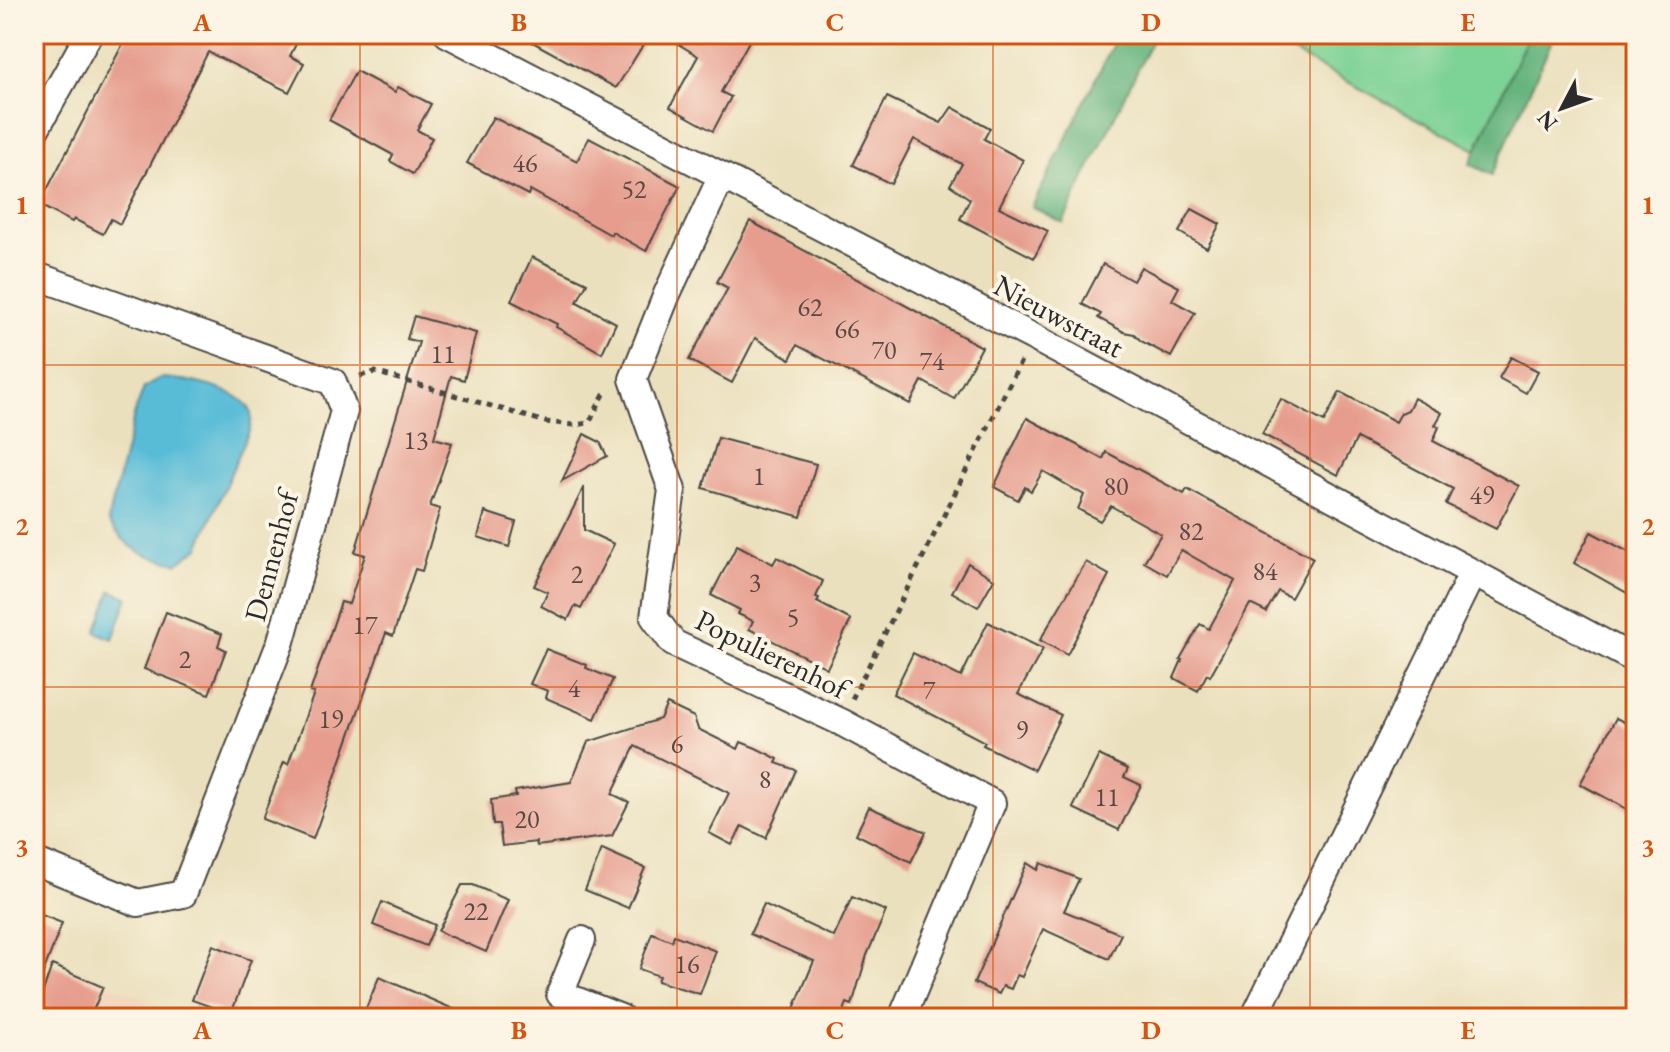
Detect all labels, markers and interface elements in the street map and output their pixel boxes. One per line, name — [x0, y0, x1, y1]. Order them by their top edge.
text: A — [192, 5, 212, 39]
text: B — [511, 5, 527, 39]
text: C — [826, 5, 844, 39]
text: D — [1141, 5, 1161, 39]
text: E — [1461, 5, 1476, 39]
north arrow — [1522, 68, 1602, 148]
text: N — [1530, 104, 1564, 137]
house number: 46 — [513, 146, 537, 180]
house number: 52 — [622, 172, 647, 206]
text: 1 — [15, 188, 29, 222]
text: 1 — [1641, 188, 1655, 222]
street label: Nieuwstraat — [987, 266, 1131, 367]
house number: 62 — [798, 290, 823, 324]
house number: 66 — [835, 312, 859, 346]
house number: 70 — [872, 333, 896, 367]
house number: 11 — [431, 337, 455, 371]
house number: 74 — [920, 344, 945, 378]
house number: 13 — [404, 423, 428, 457]
house number: 1 — [753, 459, 765, 493]
house number: 80 — [1104, 469, 1128, 503]
house number: 49 — [1470, 478, 1495, 512]
street label: Dennenhof — [235, 483, 308, 625]
text: 2 — [15, 509, 29, 543]
text: 2 — [1641, 509, 1655, 543]
house number: 82 — [1179, 514, 1204, 548]
house number: 84 — [1253, 554, 1278, 588]
house number: 2 — [571, 557, 584, 591]
house number: 3 — [749, 565, 761, 599]
street label: Populierenhof — [689, 600, 858, 709]
house number: 5 — [787, 600, 799, 634]
house number: 17 — [353, 608, 378, 642]
house number: 2 — [179, 642, 192, 676]
house number: 4 — [568, 671, 581, 705]
house number: 7 — [923, 673, 936, 707]
house number: 19 — [319, 702, 344, 736]
house number: 9 — [1016, 713, 1029, 747]
house number: 6 — [671, 727, 683, 761]
house number: 8 — [759, 762, 771, 796]
house number: 11 — [1095, 780, 1119, 814]
house number: 20 — [515, 802, 539, 836]
text: 3 — [15, 830, 29, 864]
text: 3 — [1641, 830, 1655, 864]
house number: 22 — [464, 894, 489, 928]
house number: 16 — [675, 947, 699, 981]
text: A — [192, 1013, 212, 1047]
text: B — [511, 1013, 527, 1047]
text: C — [826, 1013, 844, 1047]
text: D — [1141, 1013, 1161, 1047]
text: E — [1461, 1013, 1476, 1047]

